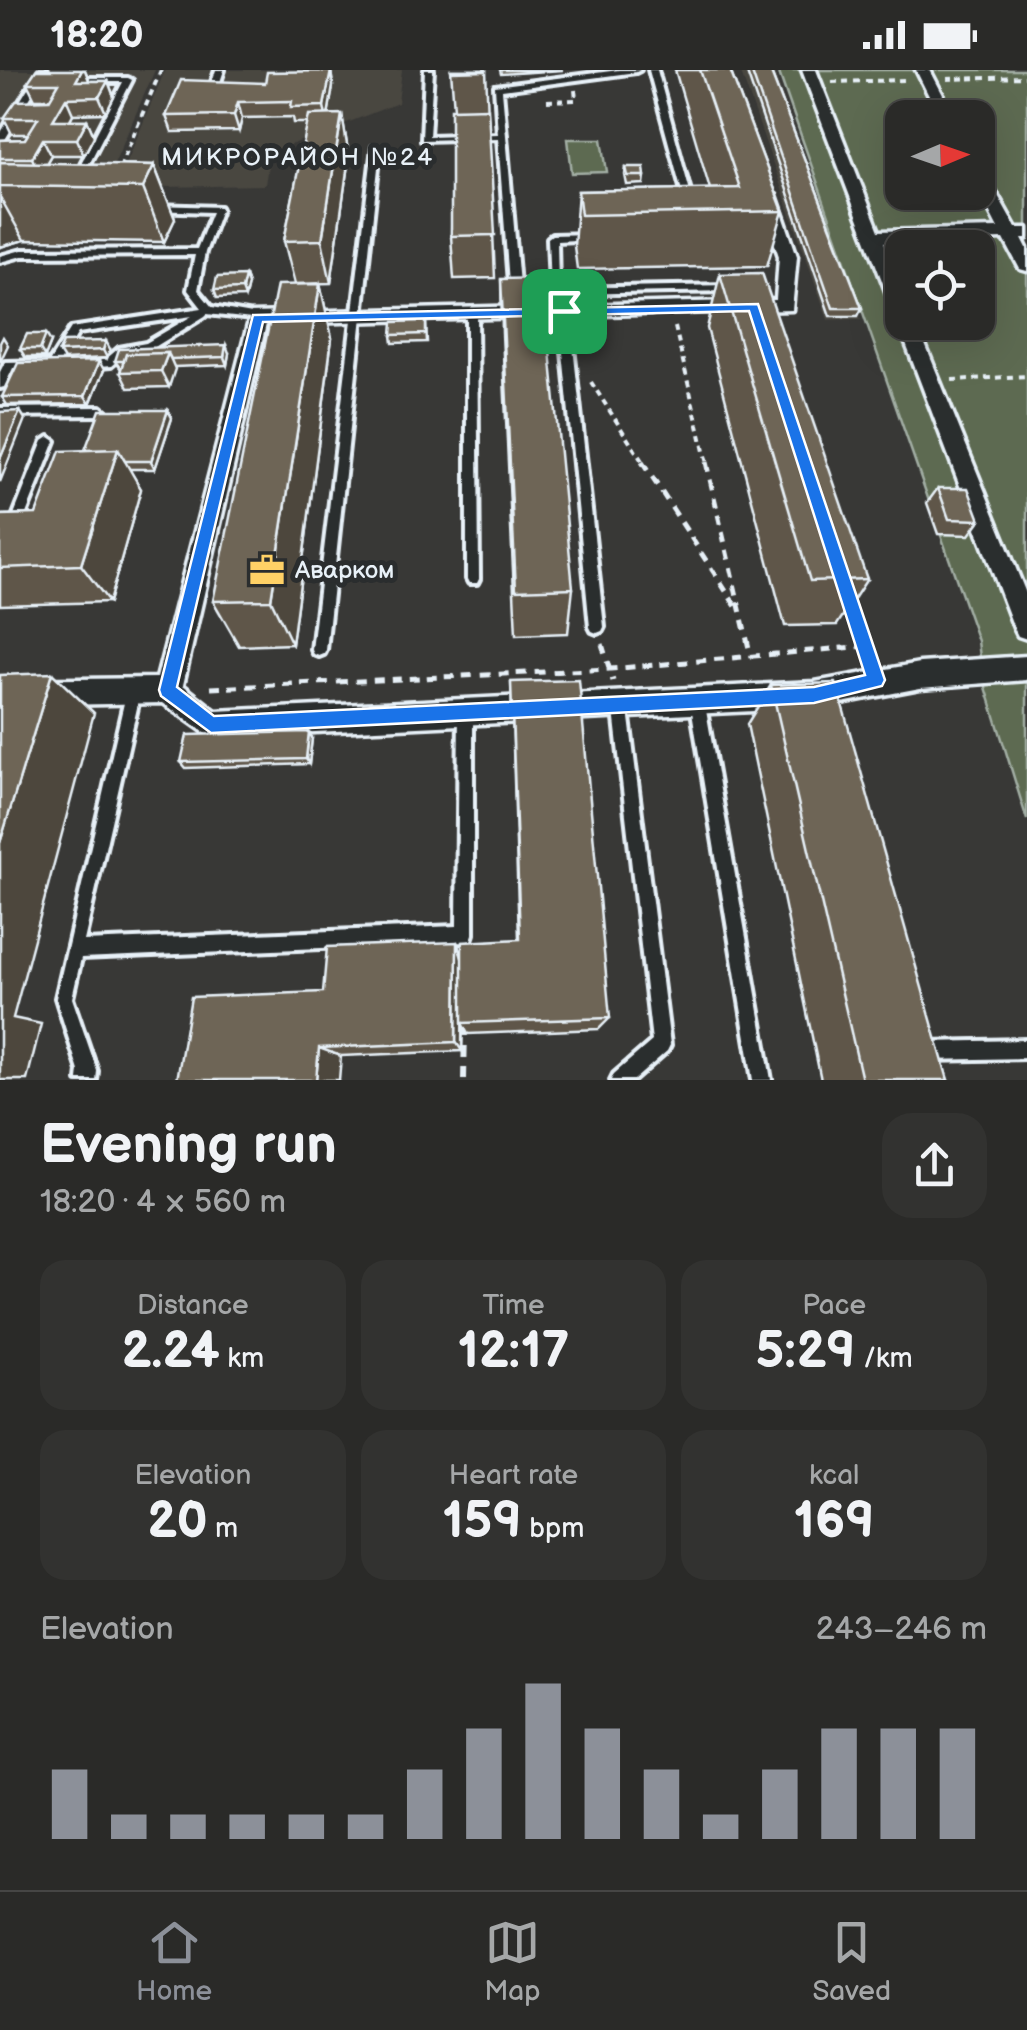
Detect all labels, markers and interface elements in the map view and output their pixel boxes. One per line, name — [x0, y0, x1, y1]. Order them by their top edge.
text: 18:20 — [50, 13, 144, 58]
north arrow — [885, 100, 995, 210]
map controls — [885, 100, 995, 340]
district label: МИКРОРАЙОН №24 — [161, 142, 435, 173]
button: locate — [885, 230, 995, 340]
pin — [522, 269, 607, 354]
icon: arrive — [537, 284, 592, 339]
office icon: Аварком — [248, 551, 286, 589]
place label: Аварком — [294, 555, 395, 586]
text: Evening run — [40, 1112, 337, 1179]
button: share — [882, 1113, 987, 1218]
text: 18:20 · 4 × 560 m — [40, 1183, 286, 1222]
text: Distance — [137, 1289, 249, 1322]
text: Time — [482, 1289, 545, 1322]
text: Pace — [802, 1289, 866, 1322]
text: 2.24 — [121, 1322, 220, 1382]
text: 12:17 — [458, 1322, 569, 1382]
text: 5:29 — [756, 1322, 856, 1382]
text: km — [220, 1342, 264, 1375]
text: /km — [856, 1342, 913, 1375]
text: Elevation — [134, 1459, 251, 1492]
text: Heart rate — [449, 1459, 578, 1492]
text: kcal — [809, 1459, 859, 1492]
text: 20 — [147, 1492, 208, 1552]
text: 159 — [443, 1492, 522, 1552]
text: 169 — [794, 1492, 874, 1552]
text: m — [208, 1512, 238, 1545]
text: bpm — [522, 1512, 584, 1545]
text: Elevation — [40, 1610, 173, 1649]
text: 243–246 m — [816, 1610, 987, 1649]
tab: Home — [136, 1915, 212, 2008]
tab: Map — [484, 1915, 540, 2008]
tab: Saved — [812, 1915, 891, 2008]

